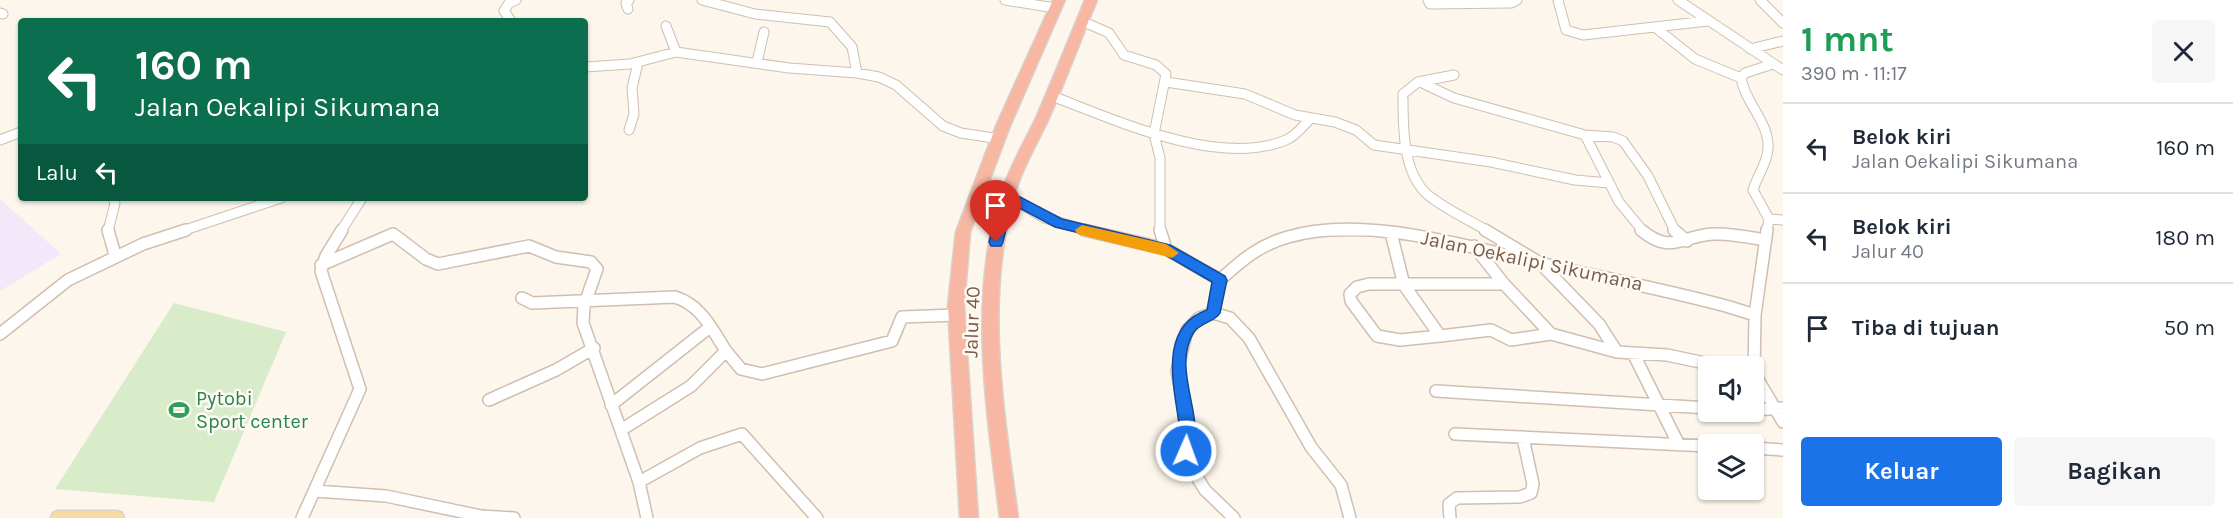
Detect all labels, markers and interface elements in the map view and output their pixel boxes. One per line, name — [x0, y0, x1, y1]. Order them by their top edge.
text: 1 mnt — [1801, 18, 1894, 60]
button: close — [2152, 20, 2215, 83]
text: 160 m — [135, 40, 253, 90]
icon: left — [36, 42, 114, 120]
text: 390 m · 11:17 — [1801, 62, 1907, 85]
text: Jalan Oekalipi Sikumana — [135, 91, 440, 123]
text: Belok kiri — [1852, 124, 1952, 150]
icon: left — [1801, 132, 1834, 165]
text: 160 m — [2156, 135, 2215, 161]
text: Jalan Oekalipi Sikumana — [1852, 150, 2078, 173]
icon: left — [90, 156, 123, 189]
text: Lalu — [36, 160, 78, 186]
pin — [970, 180, 1021, 242]
icon: arrive — [979, 189, 1012, 222]
text: Belok kiri — [1852, 214, 1952, 240]
icon: left — [1801, 222, 1834, 255]
text: 180 m — [2155, 225, 2215, 251]
street label: Jalan Oekalipi Sikumana — [1419, 226, 1645, 296]
text: Jalur 40 — [1852, 240, 1924, 263]
street label: Jalur 40 — [959, 286, 985, 358]
icon: arrive — [1801, 312, 1834, 345]
text: Tiba di tujuan — [1852, 315, 1999, 341]
text: 50 m — [2164, 315, 2215, 341]
map controls — [1698, 356, 1764, 500]
button: sound — [1698, 356, 1764, 422]
place label: Pytobi Sport center — [196, 387, 309, 433]
sports icon: Pytobi Sport center — [167, 398, 191, 422]
position arrow — [1154, 419, 1218, 483]
button: layers — [1698, 434, 1764, 500]
button: Keluar — [1801, 437, 2002, 506]
button: Bagikan — [2014, 437, 2215, 506]

